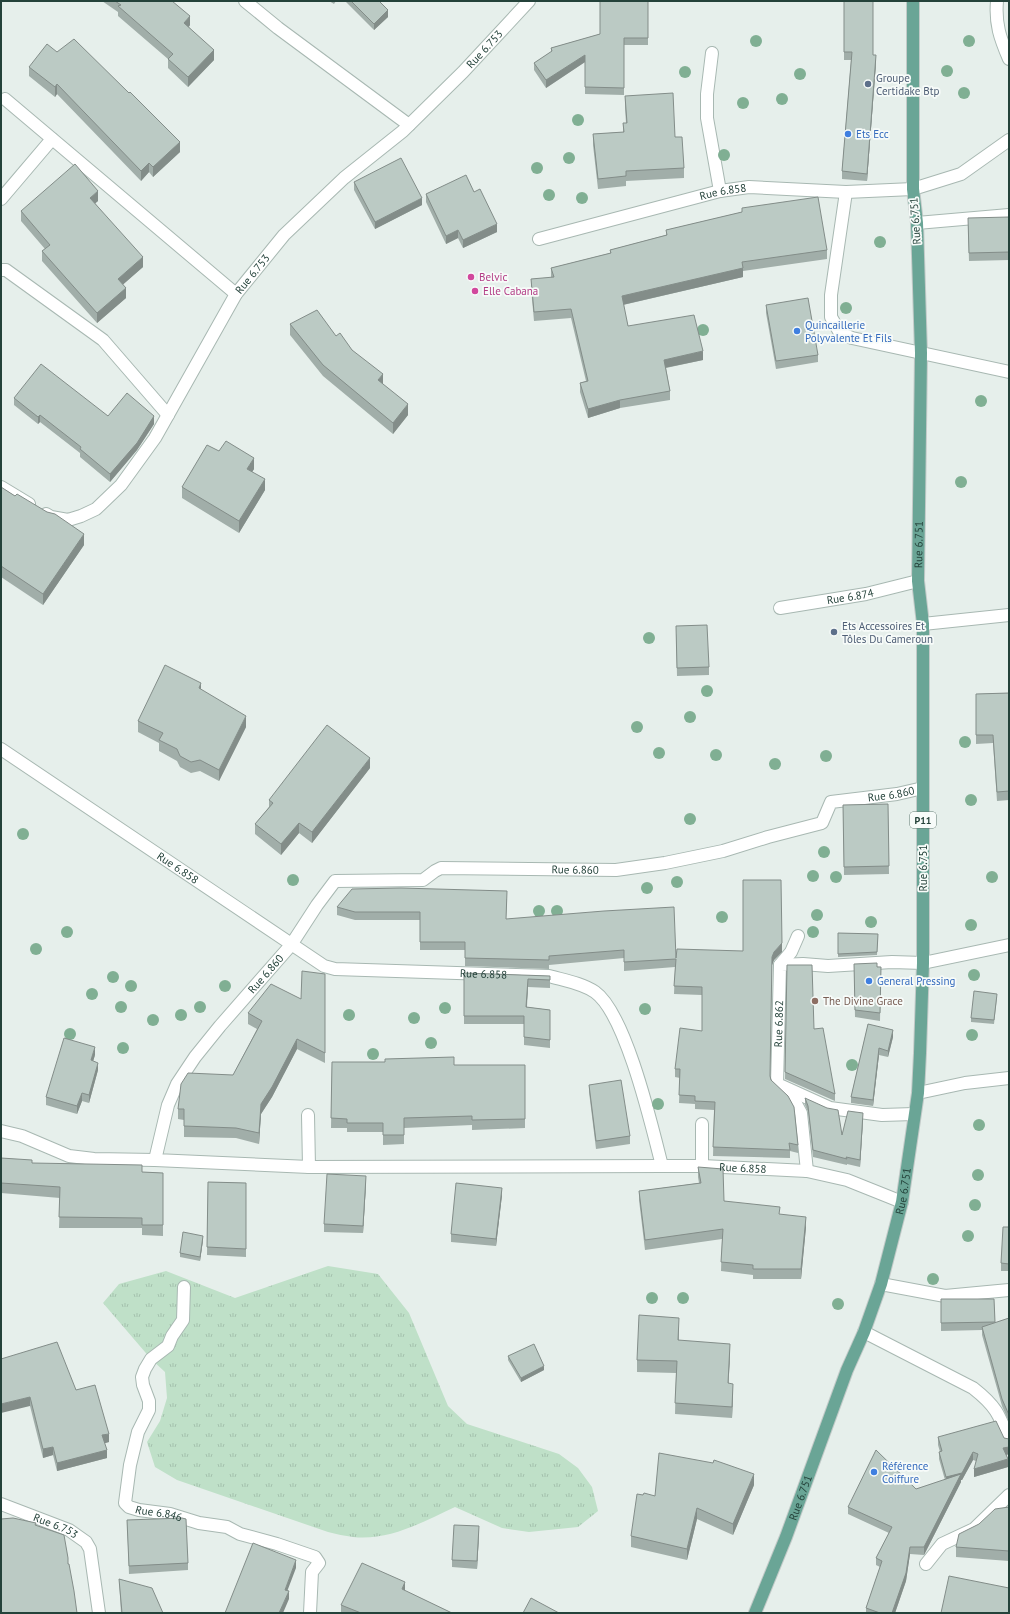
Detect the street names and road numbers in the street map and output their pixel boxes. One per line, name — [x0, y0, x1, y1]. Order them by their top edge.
street label: Rue 6.753 — [463, 27, 506, 71]
street label: Rue 6.858 — [698, 180, 747, 203]
street label: Rue 6.751 — [906, 197, 924, 245]
street label: Rue 6.753 — [232, 251, 273, 297]
street label: Rue 6.751 — [911, 521, 926, 568]
street label: Rue 6.874 — [826, 585, 875, 607]
street label: Rue 6.860 — [867, 783, 916, 805]
road number: P11 — [910, 812, 936, 828]
street label: Rue 6.751 — [916, 844, 930, 892]
street label: Rue 6.858 — [154, 849, 201, 887]
street label: Rue 6.860 — [551, 862, 599, 877]
street label: Rue 6.860 — [245, 952, 286, 996]
street label: Rue 6.858 — [460, 966, 507, 982]
street label: Rue 6.862 — [771, 1000, 786, 1047]
street label: Rue 6.858 — [719, 1160, 767, 1176]
street label: Rue 6.751 — [892, 1167, 914, 1216]
street label: Rue 6.751 — [786, 1473, 815, 1522]
street label: Rue 6.846 — [134, 1502, 184, 1524]
street label: Rue 6.753 — [32, 1510, 81, 1541]

